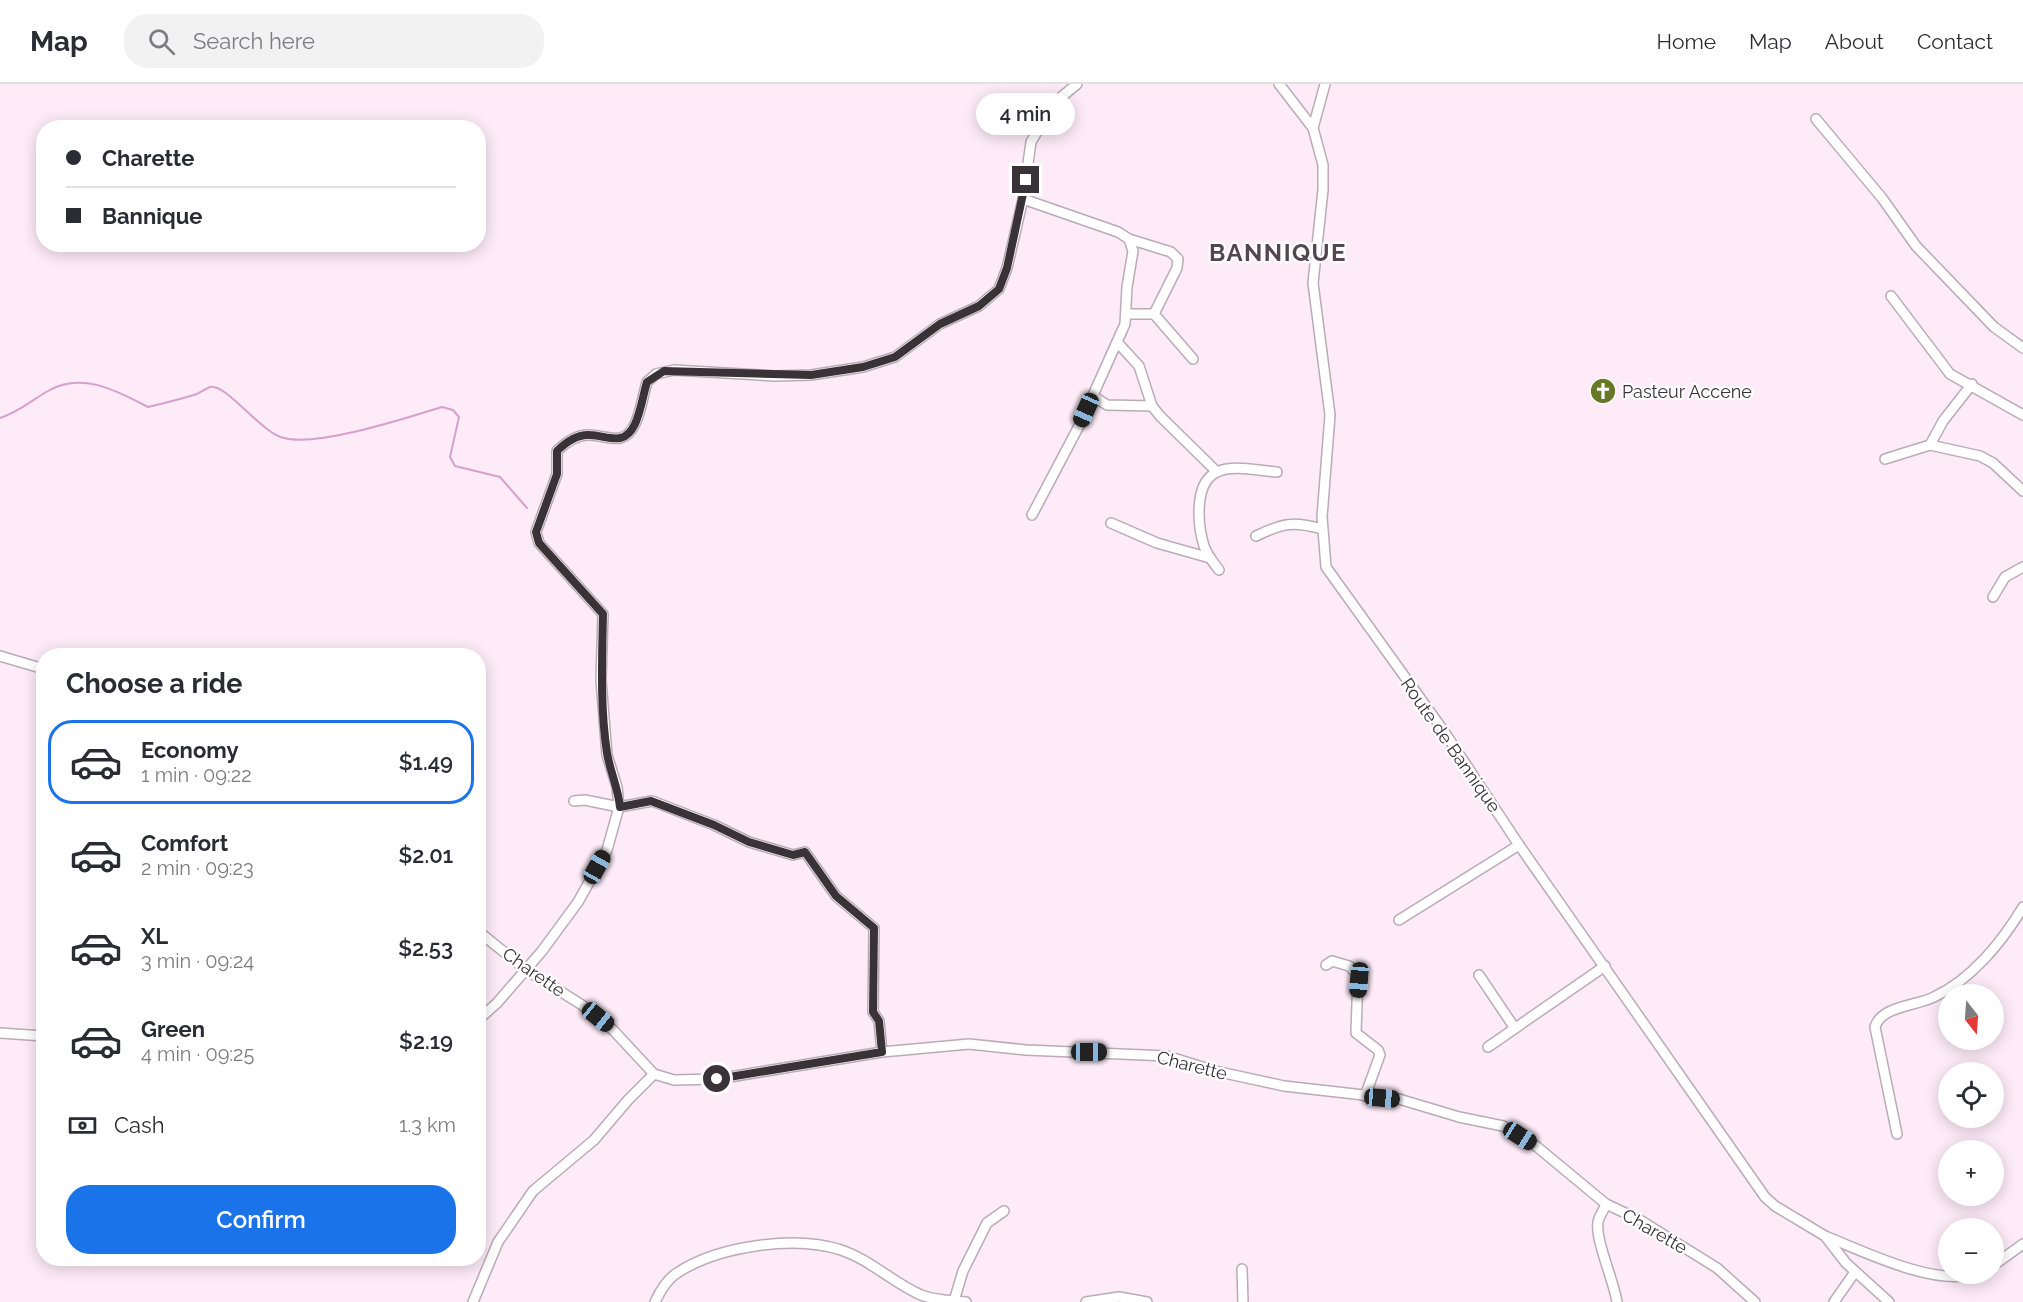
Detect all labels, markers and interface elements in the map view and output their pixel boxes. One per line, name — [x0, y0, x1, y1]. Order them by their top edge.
search box — [124, 14, 544, 68]
text: Map — [30, 25, 88, 58]
icon: search — [145, 25, 178, 58]
text: Search here — [193, 28, 315, 54]
text: Home — [1657, 29, 1716, 54]
text: Map — [1749, 29, 1792, 54]
text: About — [1825, 29, 1884, 54]
text: Contact — [1917, 29, 1993, 54]
callout: 4 min — [976, 93, 1076, 135]
text: 4 min — [1000, 102, 1051, 126]
text: Charette — [102, 145, 194, 171]
route end — [1012, 166, 1039, 193]
text: Bannique — [102, 203, 203, 229]
district label: BANNIQUE — [1209, 238, 1347, 267]
church icon: Pasteur Accene — [1588, 376, 1618, 406]
place label: Pasteur Accene — [1622, 381, 1752, 402]
car — [1070, 390, 1102, 430]
text: Choose a ride — [66, 668, 242, 699]
street label: Route de Bannique — [1397, 674, 1506, 817]
icon: car — [69, 735, 123, 789]
text: Economy — [141, 737, 239, 763]
text: $1.49 — [399, 749, 453, 775]
text: 1 min · 09:22 — [141, 763, 252, 787]
icon: car — [69, 828, 123, 882]
text: Comfort — [141, 830, 228, 856]
text: $2.01 — [399, 842, 453, 868]
car — [580, 847, 614, 887]
text: 2 min · 09:23 — [141, 856, 254, 880]
icon: car — [69, 921, 123, 975]
text: XL — [141, 923, 168, 949]
text: $2.53 — [398, 935, 453, 961]
street label: Charette — [499, 943, 570, 1001]
text: 3 min · 09:24 — [141, 949, 254, 973]
car — [1348, 961, 1370, 999]
north arrow — [1938, 984, 2004, 1050]
map controls — [1938, 984, 2004, 1284]
car — [578, 999, 618, 1035]
icon: car — [69, 1014, 123, 1068]
text: Green — [141, 1016, 205, 1042]
text: $2.19 — [399, 1028, 453, 1054]
text: 4 min · 09:25 — [141, 1042, 254, 1066]
car — [1071, 1043, 1107, 1061]
street label: Charette — [1155, 1046, 1230, 1084]
button: locate — [1938, 1062, 2004, 1128]
route start — [703, 1065, 730, 1092]
car — [1363, 1087, 1401, 1109]
icon: cash — [66, 1109, 99, 1142]
text: Cash — [114, 1112, 165, 1138]
text: 1.3 km — [399, 1113, 456, 1137]
car — [1500, 1119, 1540, 1153]
button: + — [1938, 1140, 2004, 1206]
button: Confirm — [66, 1185, 456, 1254]
street label: Charette — [1619, 1204, 1692, 1258]
button: − — [1938, 1218, 2004, 1284]

